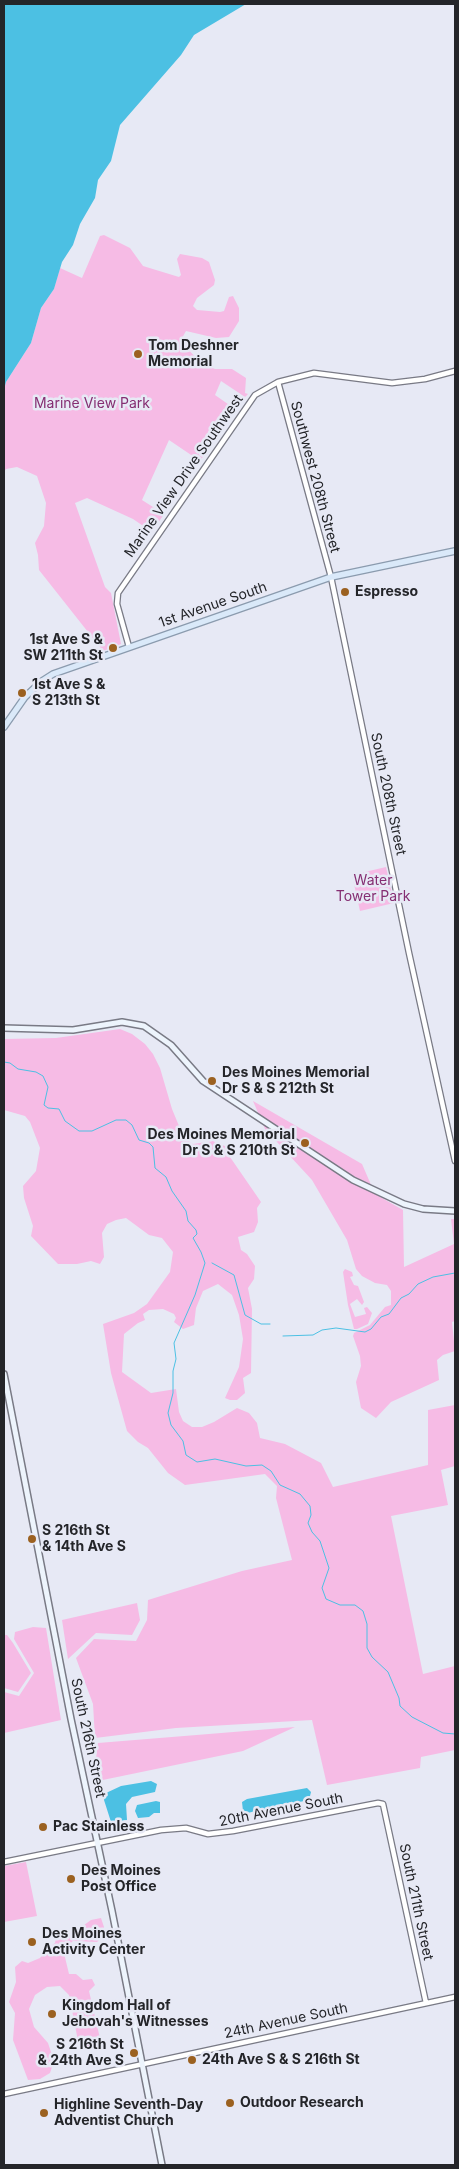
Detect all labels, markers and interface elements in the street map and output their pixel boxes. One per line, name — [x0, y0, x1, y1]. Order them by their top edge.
place label: Tom Deshner Memorial — [148, 338, 239, 371]
marker: Tom Deshner Memorial — [132, 348, 144, 360]
street label: Marine View Drive Southwest — [121, 391, 247, 561]
park label: Marine View Park — [34, 396, 150, 412]
street label: Southwest 208th Street — [287, 399, 343, 555]
street label: 1st Avenue South — [157, 579, 269, 631]
place label: Espresso — [355, 584, 418, 600]
marker: Espresso — [339, 586, 351, 598]
place label: 1st Ave S & SW 211th St — [23, 632, 103, 664]
marker: 1st Ave S & SW 211th St — [107, 642, 119, 654]
place label: 1st Ave S & S 213th St — [32, 677, 106, 710]
marker: 1st Ave S & S 213th St — [16, 687, 28, 699]
street label: South 208th Street — [367, 731, 409, 857]
park label: Water Tower Park — [336, 873, 410, 906]
place label: Des Moines Memorial Dr S & S 212th St — [222, 1065, 370, 1098]
marker: Des Moines Memorial Dr S & S 212th St — [206, 1075, 218, 1087]
place label: Des Moines Memorial Dr S & S 210th St — [147, 1127, 295, 1160]
marker: Des Moines Memorial Dr S & S 210th St — [299, 1137, 311, 1149]
place label: S 216th St & 14th Ave S — [42, 1523, 126, 1555]
marker: S 216th St & 14th Ave S — [26, 1533, 38, 1545]
street label: South 216th Street — [67, 1677, 109, 1799]
street label: 20th Avenue South — [218, 1790, 344, 1830]
place label: Pac Stainless — [53, 1819, 144, 1835]
marker: Pac Stainless — [37, 1821, 49, 1833]
street label: South 211th Street — [395, 1842, 437, 1962]
place label: Des Moines Post Office — [81, 1863, 161, 1895]
marker: Des Moines Post Office — [65, 1873, 77, 1885]
place label: Des Moines Activity Center — [42, 1926, 145, 1958]
marker: Des Moines Activity Center — [26, 1936, 38, 1948]
place label: Kingdom Hall of Jehovah's Witnesses — [62, 1998, 209, 2030]
street label: 24th Avenue South — [223, 2000, 349, 2042]
marker: Kingdom Hall of Jehovah's Witnesses — [46, 2008, 58, 2020]
place label: S 216th St & 24th Ave S — [38, 2037, 124, 2070]
marker: S 216th St & 24th Ave S — [128, 2047, 140, 2059]
place label: 24th Ave S & S 216th St — [202, 2052, 360, 2068]
marker: 24th Ave S & S 216th St — [186, 2054, 198, 2066]
place label: Outdoor Research — [240, 2095, 364, 2111]
place label: Highline Seventh-Day Adventist Church — [54, 2097, 203, 2130]
marker: Outdoor Research — [224, 2097, 236, 2109]
marker: Highline Seventh-Day Adventist Church — [38, 2107, 50, 2119]

